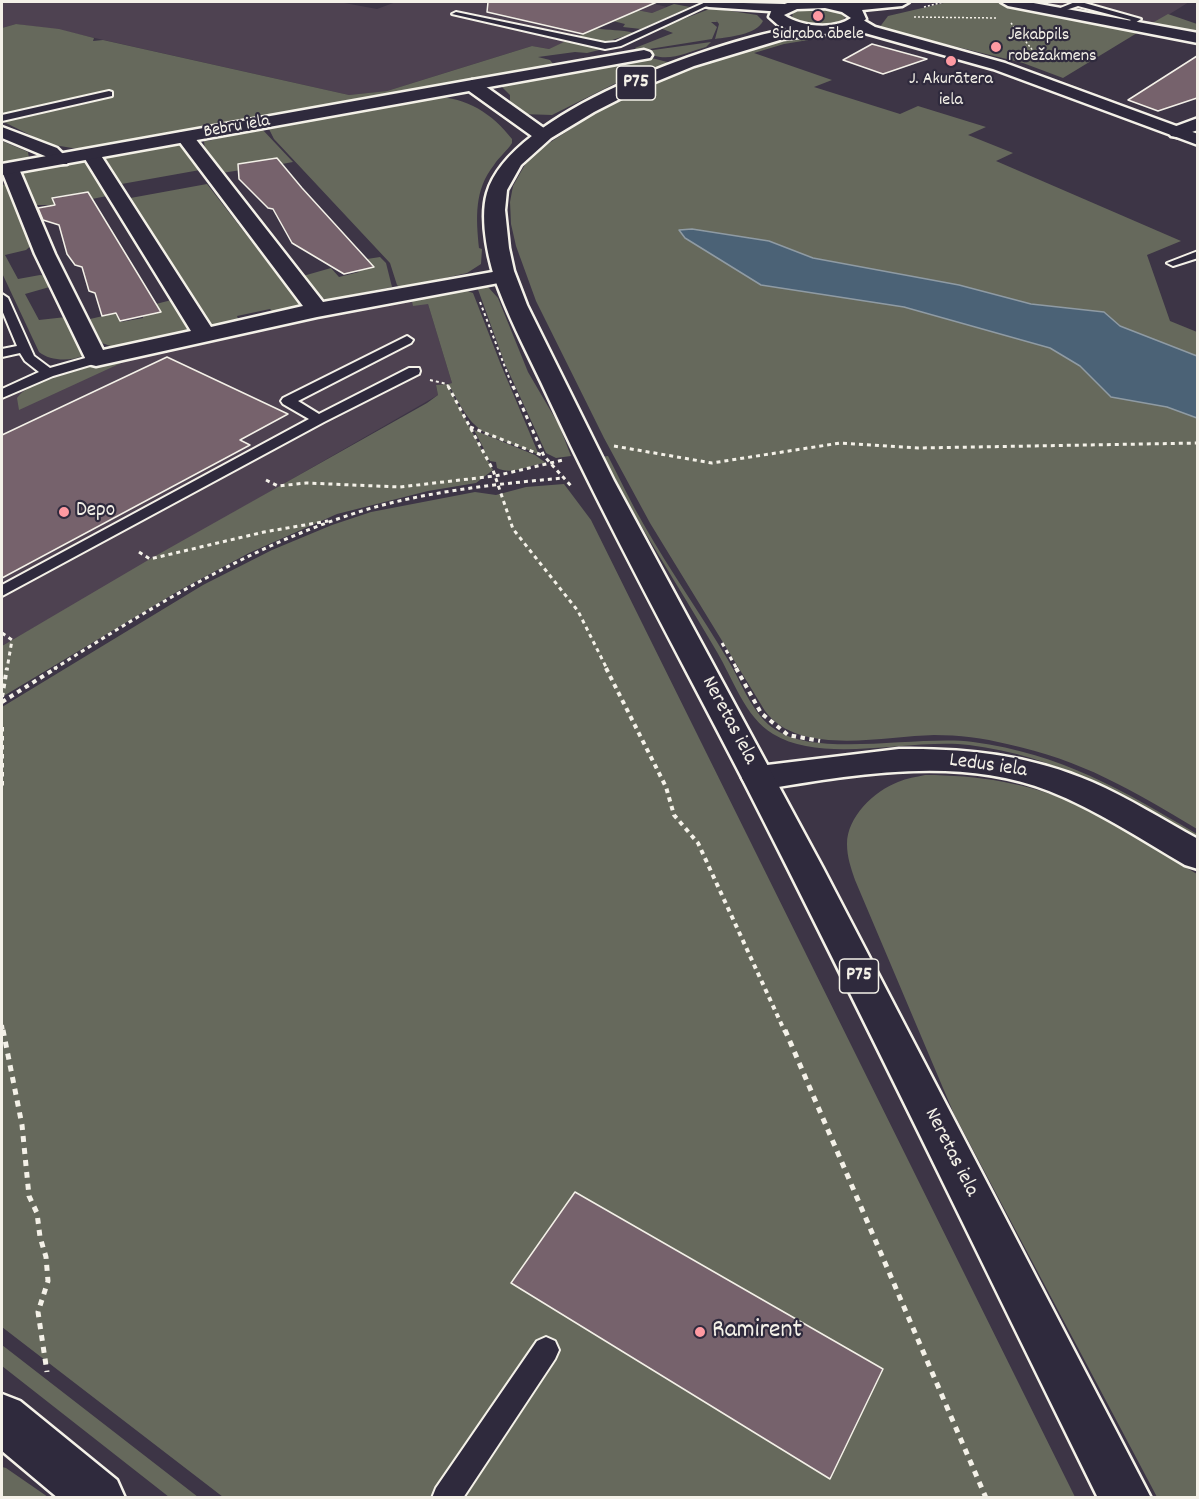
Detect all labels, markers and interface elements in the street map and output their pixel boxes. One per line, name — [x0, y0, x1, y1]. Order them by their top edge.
marker: Sidraba ābele — [811, 9, 825, 23]
place label: Sidraba ābele — [772, 25, 864, 47]
place label: Jēkabpils robežakmens — [1008, 26, 1097, 68]
marker: Jēkabpils robežakmens — [989, 40, 1003, 54]
marker: J. Akurātera iela — [944, 54, 958, 68]
road number: P75 — [616, 66, 656, 100]
place label: J. Akurātera iela — [909, 70, 993, 112]
street label: Bebru iela — [202, 112, 272, 144]
place label: Depo — [76, 499, 115, 525]
marker: Depo — [57, 505, 71, 519]
street label: Neretas iela — [694, 673, 762, 769]
street label: Ledus iela — [947, 749, 1029, 785]
road number: P75 — [840, 959, 878, 993]
street label: Neretas iela — [917, 1105, 983, 1201]
place label: Ramirent — [712, 1316, 802, 1348]
marker: Ramirent — [693, 1325, 707, 1339]

